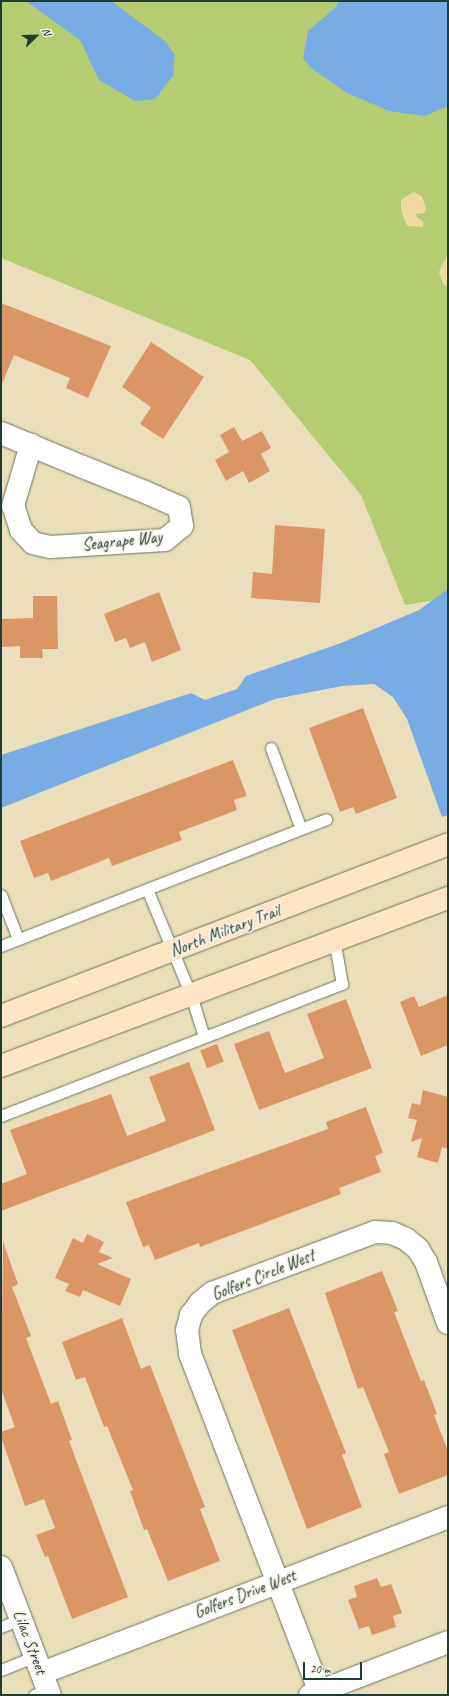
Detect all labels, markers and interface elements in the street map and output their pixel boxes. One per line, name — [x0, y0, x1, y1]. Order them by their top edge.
north arrow — [16, 16, 56, 56]
text: N — [39, 25, 55, 37]
street label: Seagrape Way — [81, 527, 163, 555]
street label: North Military Trail — [167, 901, 283, 961]
street label: Golfers Circle West — [209, 1245, 317, 1305]
street label: Golfers Drive West — [191, 1565, 299, 1623]
street label: Lilac Street — [8, 1607, 52, 1677]
scale bar — [305, 1654, 364, 1680]
text: 20 m — [310, 1661, 330, 1677]

